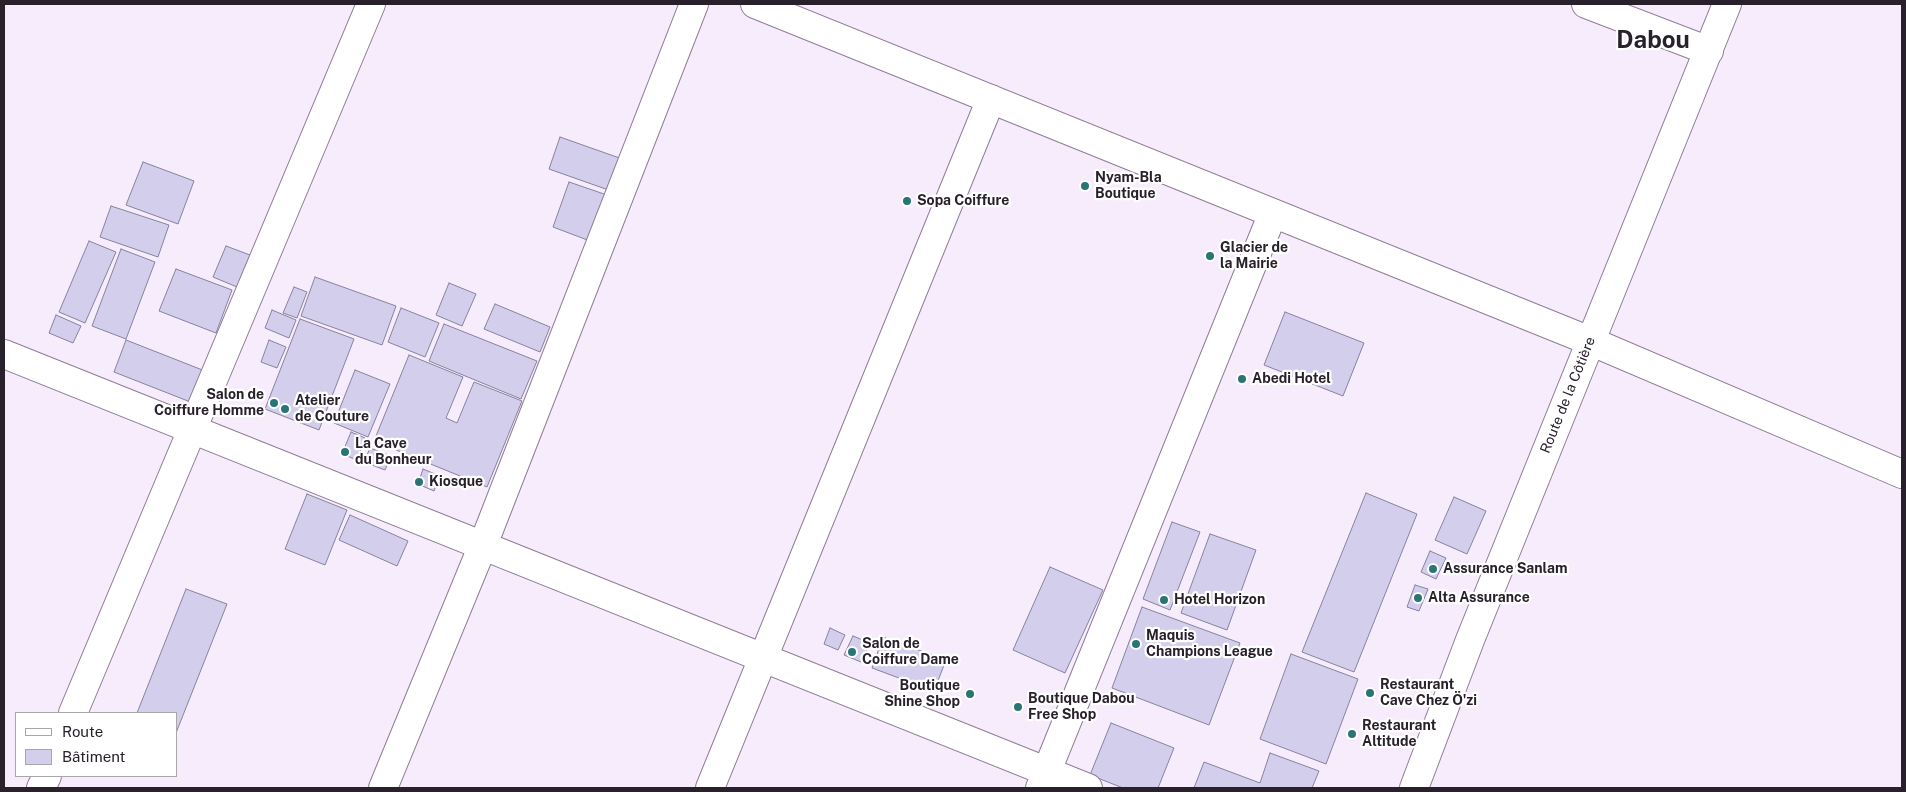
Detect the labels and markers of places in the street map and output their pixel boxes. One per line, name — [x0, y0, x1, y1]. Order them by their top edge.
place label: Nyam-Bla Boutique — [1095, 170, 1162, 202]
marker: Nyam-Bla Boutique — [1079, 180, 1091, 192]
place label: Sopa Coiffure — [917, 193, 1009, 209]
marker: Sopa Coiffure — [901, 195, 913, 207]
place label: Glacier de la Mairie — [1220, 240, 1288, 272]
marker: Glacier de la Mairie — [1204, 250, 1216, 262]
place label: Abedi Hotel — [1252, 371, 1331, 387]
marker: Abedi Hotel — [1236, 373, 1248, 385]
place label: Salon de Coiffure Homme — [154, 387, 264, 420]
place label: Atelier de Couture — [295, 393, 369, 426]
marker: Salon de Coiffure Homme — [268, 397, 280, 409]
marker: Atelier de Couture — [279, 403, 291, 415]
place label: La Cave du Bonheur — [355, 436, 432, 468]
marker: La Cave du Bonheur — [339, 446, 351, 458]
place label: Kiosque — [429, 474, 483, 490]
marker: Kiosque — [413, 476, 425, 488]
place label: Assurance Sanlam — [1443, 561, 1568, 577]
marker: Assurance Sanlam — [1427, 563, 1439, 575]
place label: Alta Assurance — [1428, 590, 1530, 606]
place label: Hotel Horizon — [1174, 592, 1265, 608]
marker: Alta Assurance — [1412, 592, 1424, 604]
marker: Hotel Horizon — [1158, 594, 1170, 606]
place label: Maquis Champions League — [1146, 628, 1273, 660]
place label: Salon de Coiffure Dame — [862, 636, 959, 669]
marker: Maquis Champions League — [1130, 638, 1142, 650]
marker: Salon de Coiffure Dame — [846, 646, 858, 658]
place label: Restaurant Cave Chez Ö'zi — [1380, 677, 1477, 710]
place label: Boutique Shine Shop — [884, 678, 960, 710]
marker: Restaurant Cave Chez Ö'zi — [1364, 687, 1376, 699]
marker: Boutique Shine Shop — [964, 688, 976, 700]
place label: Boutique Dabou Free Shop — [1028, 691, 1135, 724]
marker: Boutique Dabou Free Shop — [1012, 701, 1024, 713]
place label: Restaurant Altitude — [1362, 718, 1436, 750]
marker: Restaurant Altitude — [1346, 728, 1358, 740]

